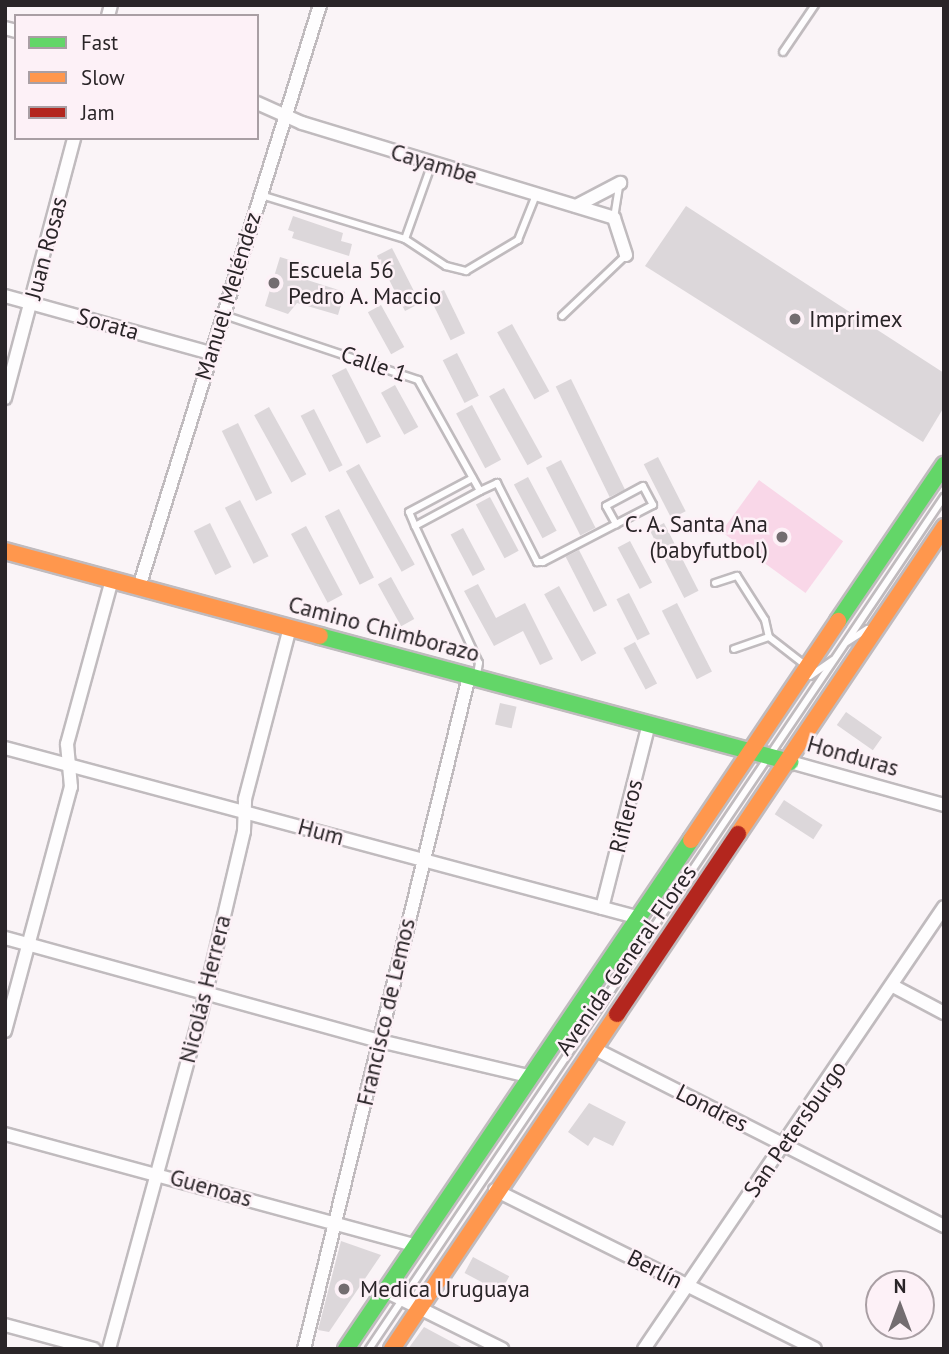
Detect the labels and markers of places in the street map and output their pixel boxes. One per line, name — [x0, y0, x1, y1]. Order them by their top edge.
place label: Escuela 56 Pedro A. Maccio — [288, 256, 444, 310]
marker: Escuela 56 Pedro A. Maccio — [266, 275, 282, 291]
place label: Imprimex — [809, 305, 902, 333]
marker: Imprimex — [787, 311, 803, 327]
place label: C. A. Santa Ana (babyfutbol) — [620, 510, 768, 564]
marker: C. A. Santa Ana (babyfutbol) — [774, 529, 790, 545]
place label: Medica Uruguaya — [360, 1275, 530, 1303]
marker: Medica Uruguaya — [334, 1279, 354, 1299]

